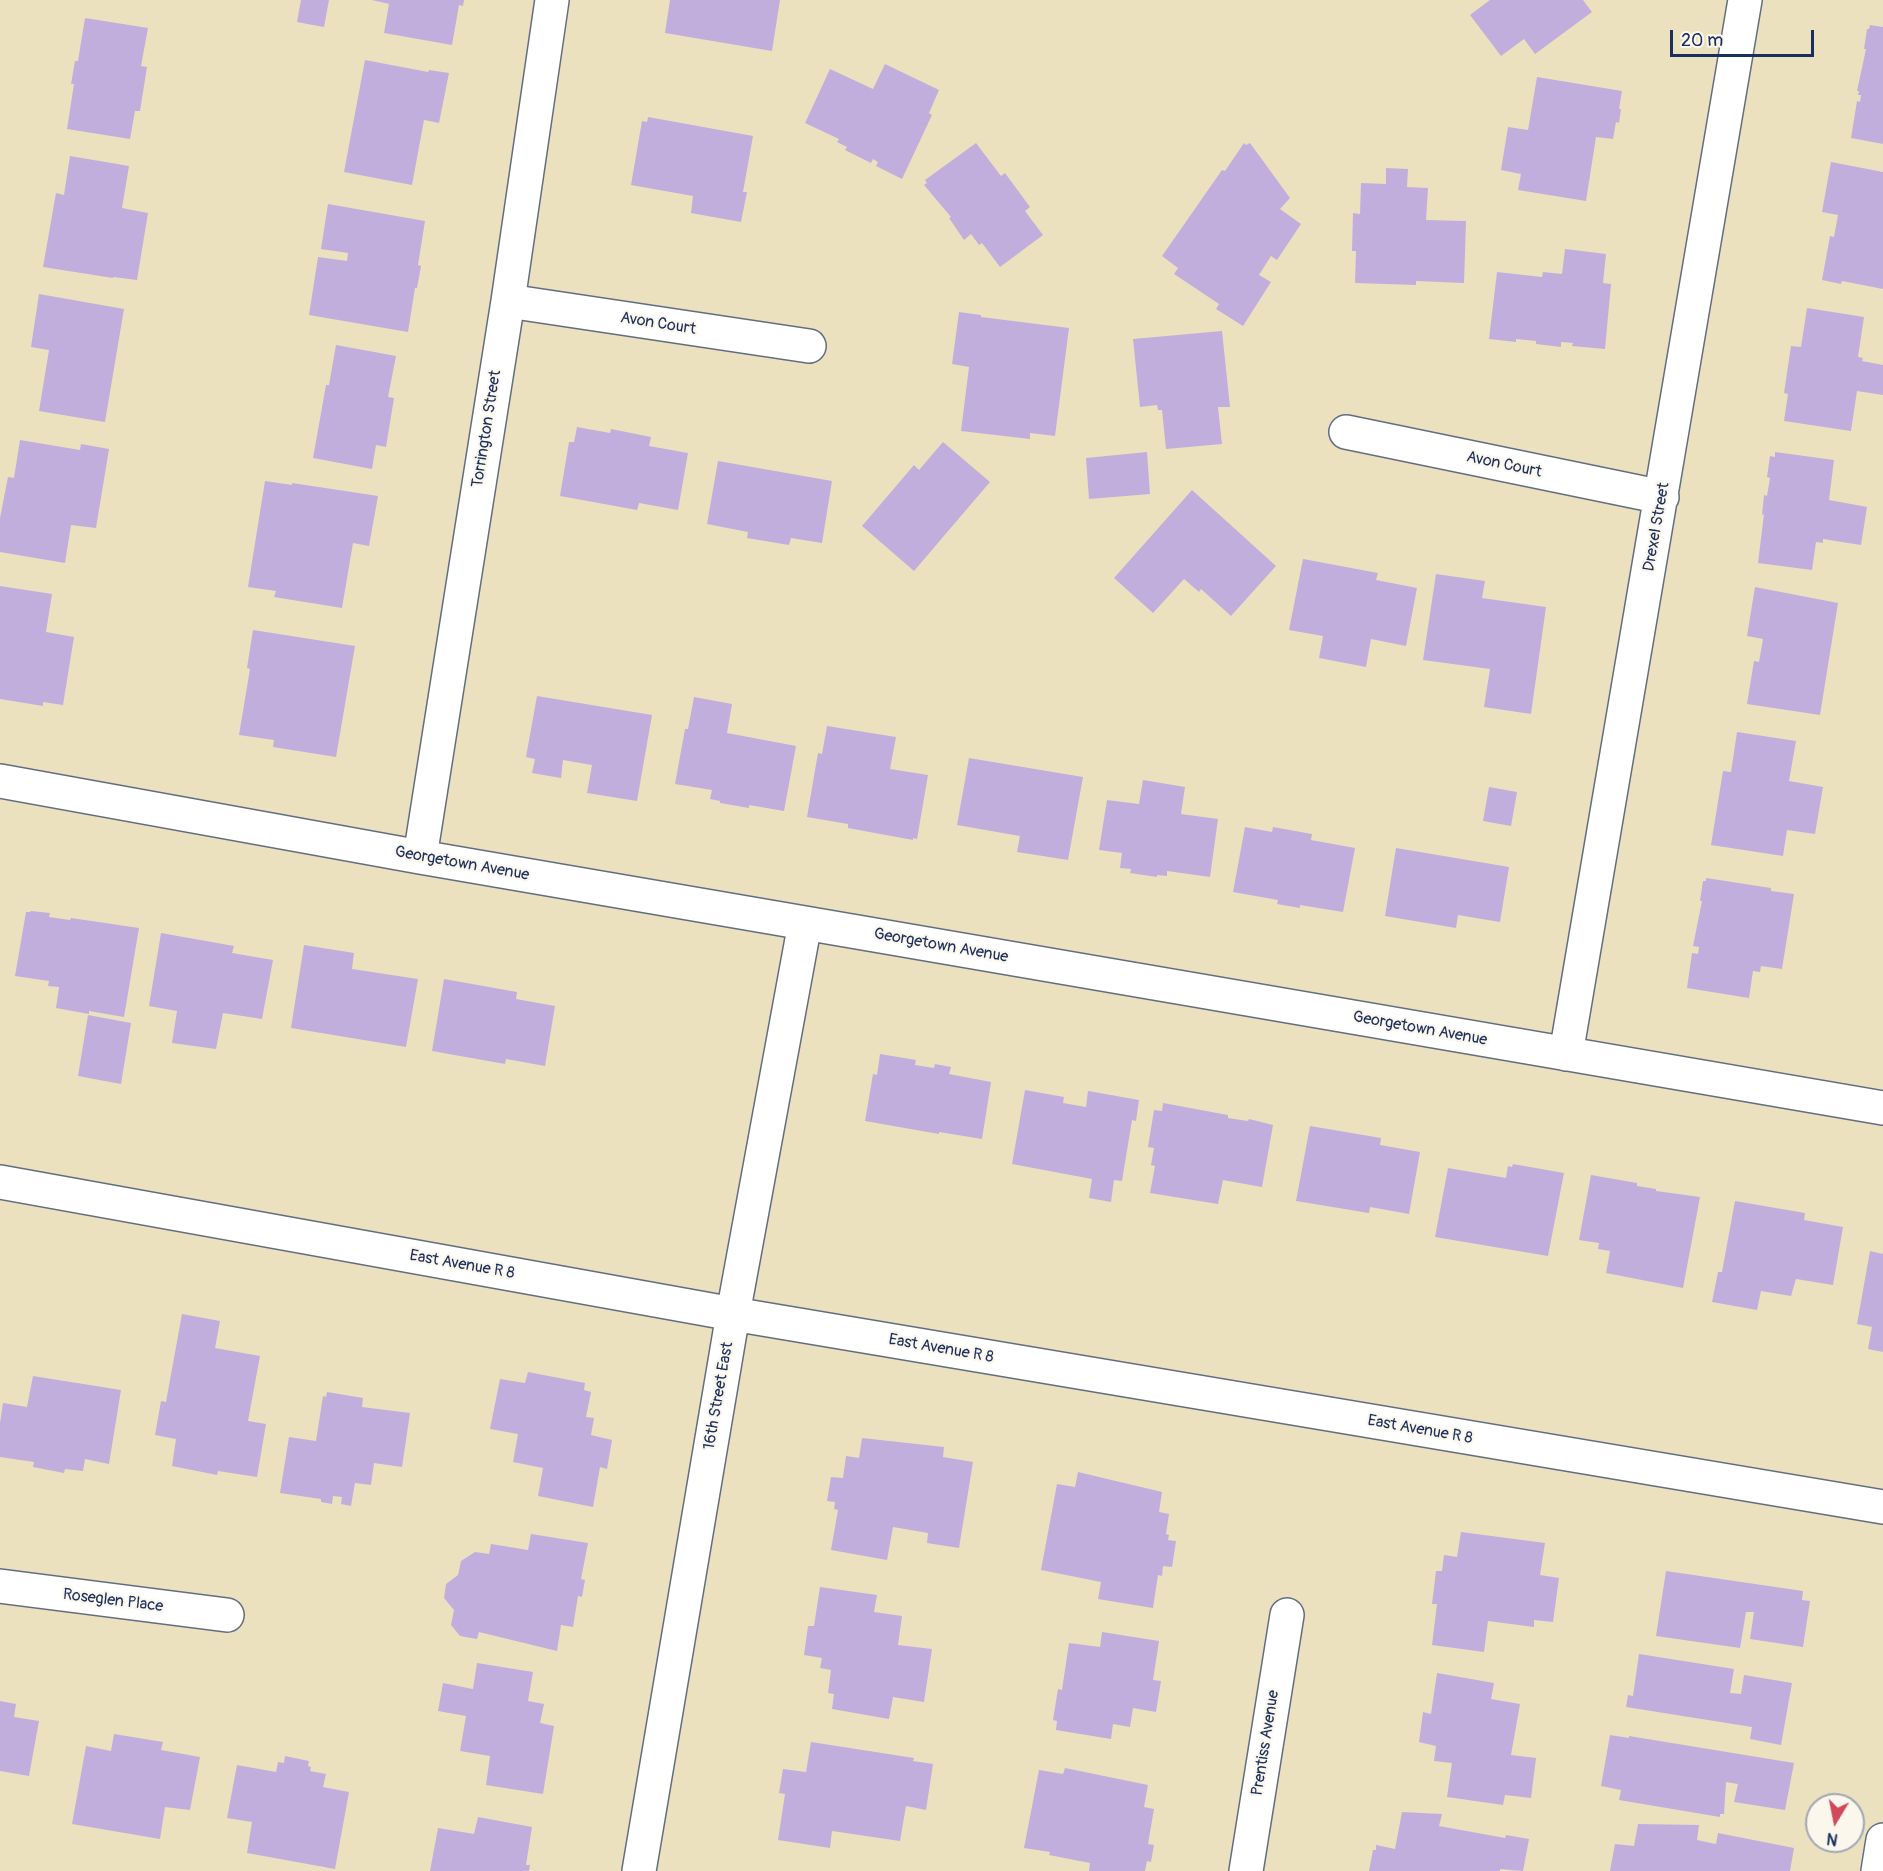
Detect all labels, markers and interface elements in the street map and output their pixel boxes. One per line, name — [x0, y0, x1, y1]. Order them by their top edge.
scale bar — [1673, 18, 1817, 56]
text: 20 m — [1681, 29, 1723, 52]
street label: Avon Court — [619, 309, 697, 339]
street label: Torrington Street — [468, 369, 506, 489]
street label: Avon Court — [1465, 448, 1543, 482]
street label: Drexel Street — [1640, 481, 1674, 573]
street label: Georgetown Avenue — [393, 843, 531, 885]
street label: Georgetown Avenue — [872, 925, 1010, 967]
street label: Georgetown Avenue — [1351, 1008, 1489, 1050]
street label: East Avenue R 8 — [408, 1246, 516, 1284]
street label: East Avenue R 8 — [887, 1330, 995, 1368]
street label: 16th Street East — [700, 1341, 738, 1451]
street label: East Avenue R 8 — [1366, 1411, 1474, 1449]
street label: Roseglen Place — [62, 1585, 164, 1617]
street label: Prentiss Avenue — [1248, 1689, 1284, 1797]
north arrow — [1805, 1793, 1865, 1853]
text: N — [1825, 1828, 1839, 1850]

